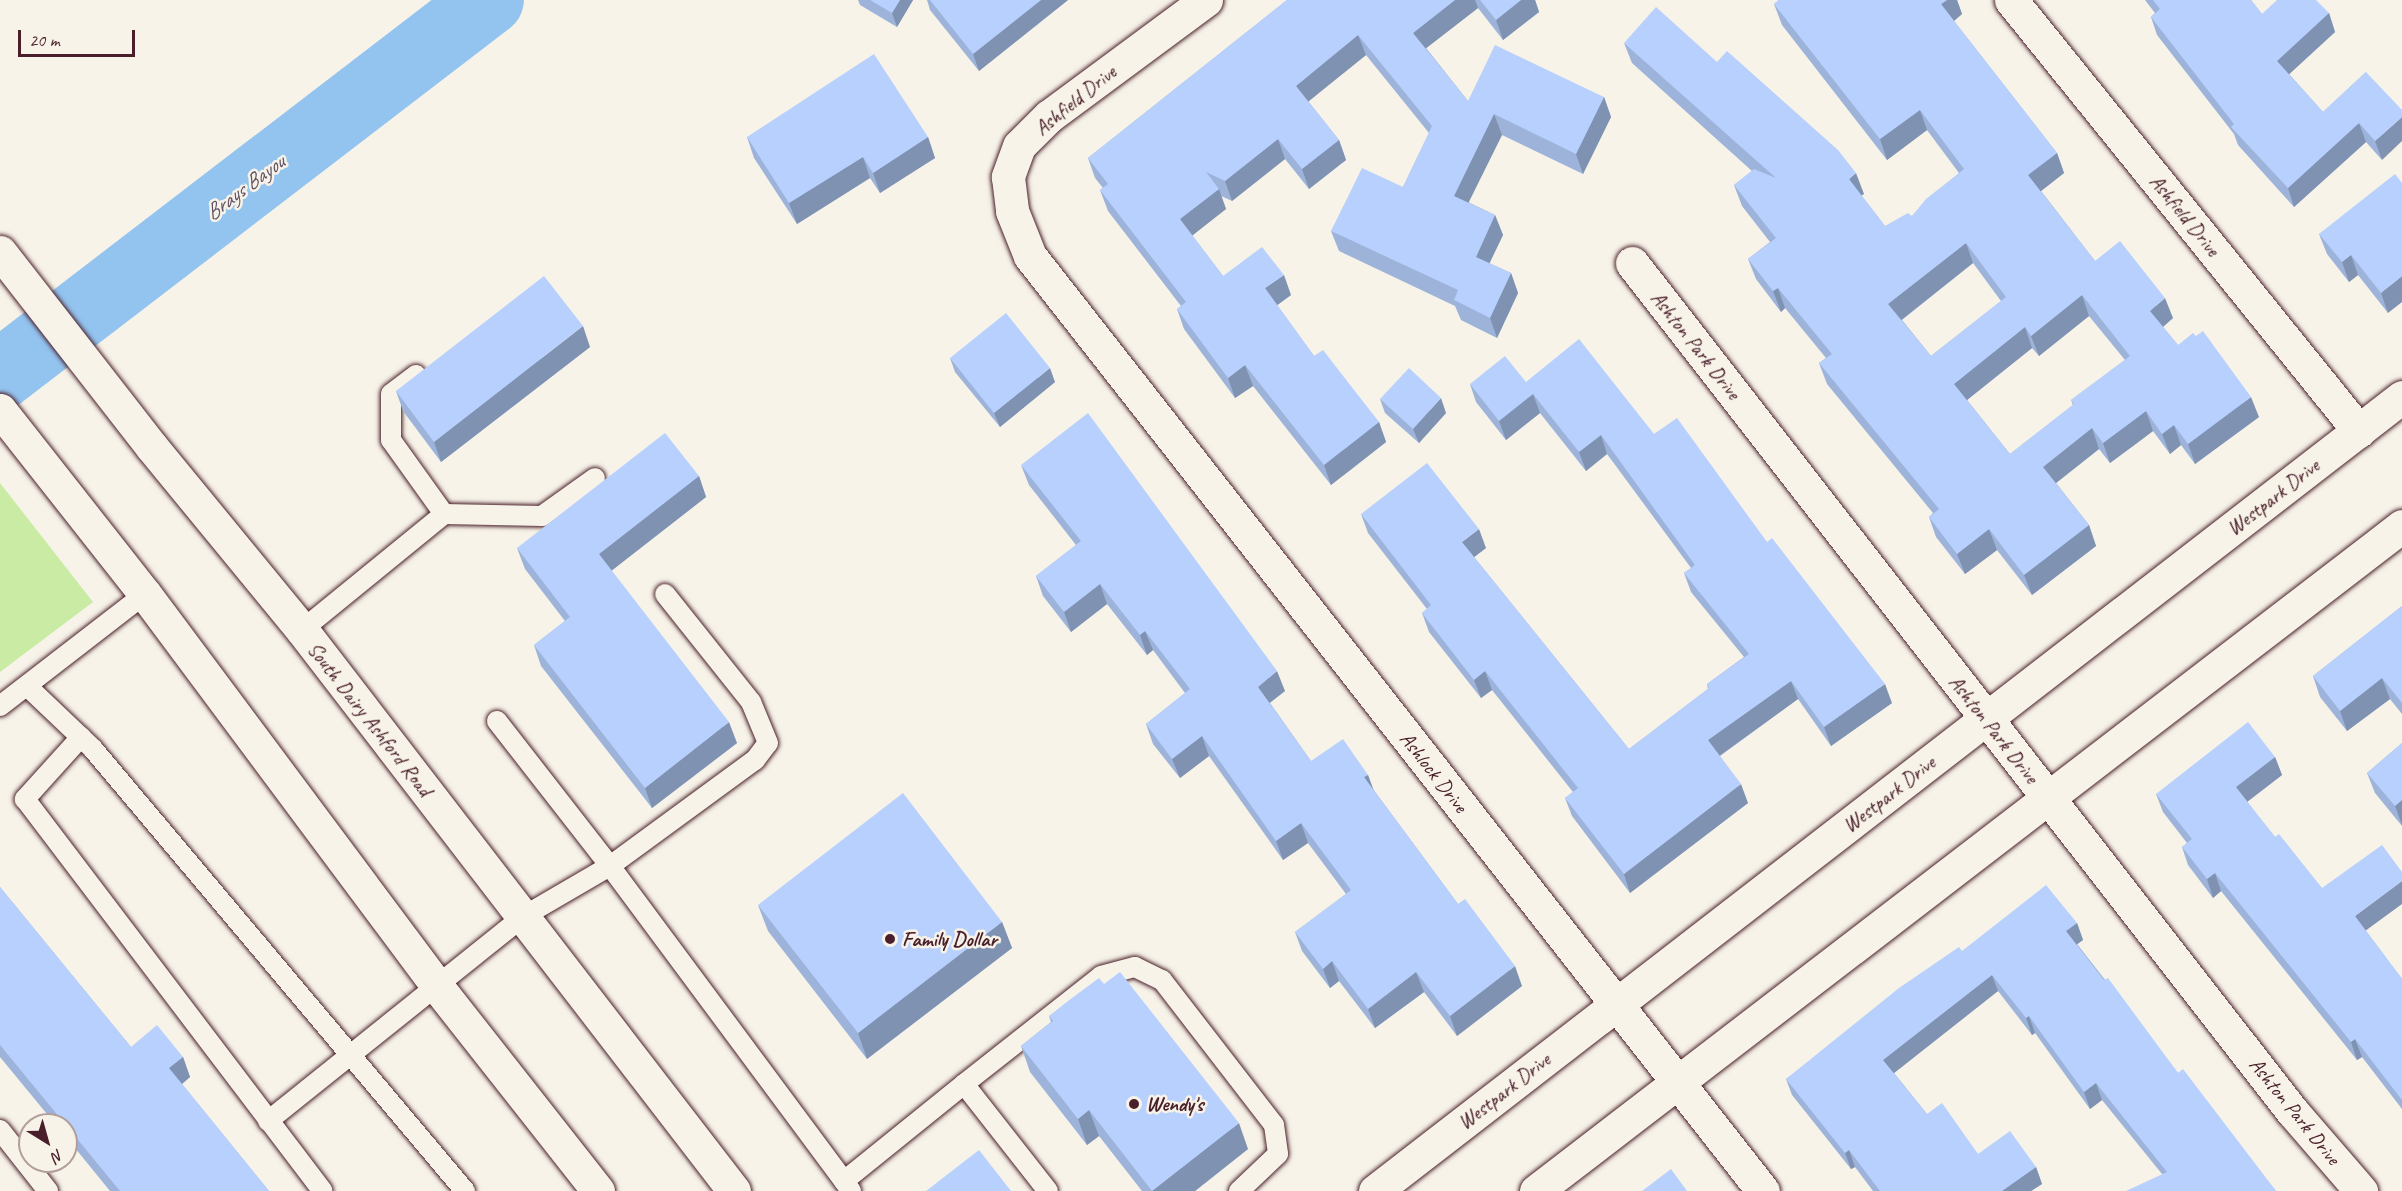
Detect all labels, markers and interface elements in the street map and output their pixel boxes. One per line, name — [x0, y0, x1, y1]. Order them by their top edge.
scale bar — [21, 18, 138, 56]
text: 20 m — [29, 29, 60, 51]
street label: Ashfield Drive — [1029, 59, 1121, 141]
water label: Brays Bayou — [200, 149, 290, 227]
street label: Ashfield Drive — [2144, 169, 2226, 261]
street label: Ashton Park Drive — [1645, 285, 1747, 405]
street label: Westpark Drive — [2222, 453, 2324, 541]
street label: South Dairy Ashford Road — [302, 637, 438, 801]
street label: Ashton Park Drive — [1943, 669, 2045, 789]
street label: Ashlock Drive — [1395, 726, 1473, 818]
street label: Westpark Drive — [1838, 750, 1940, 838]
place label: Family Dollar — [902, 926, 996, 952]
marker: Family Dollar — [883, 932, 897, 946]
street label: Westpark Drive — [1453, 1047, 1555, 1135]
street label: Ashton Park Drive — [2244, 1052, 2346, 1170]
place label: Wendy's — [1146, 1091, 1203, 1117]
marker: Wendy's — [1127, 1097, 1141, 1111]
north arrow — [18, 1113, 78, 1173]
text: N — [48, 1145, 68, 1167]

